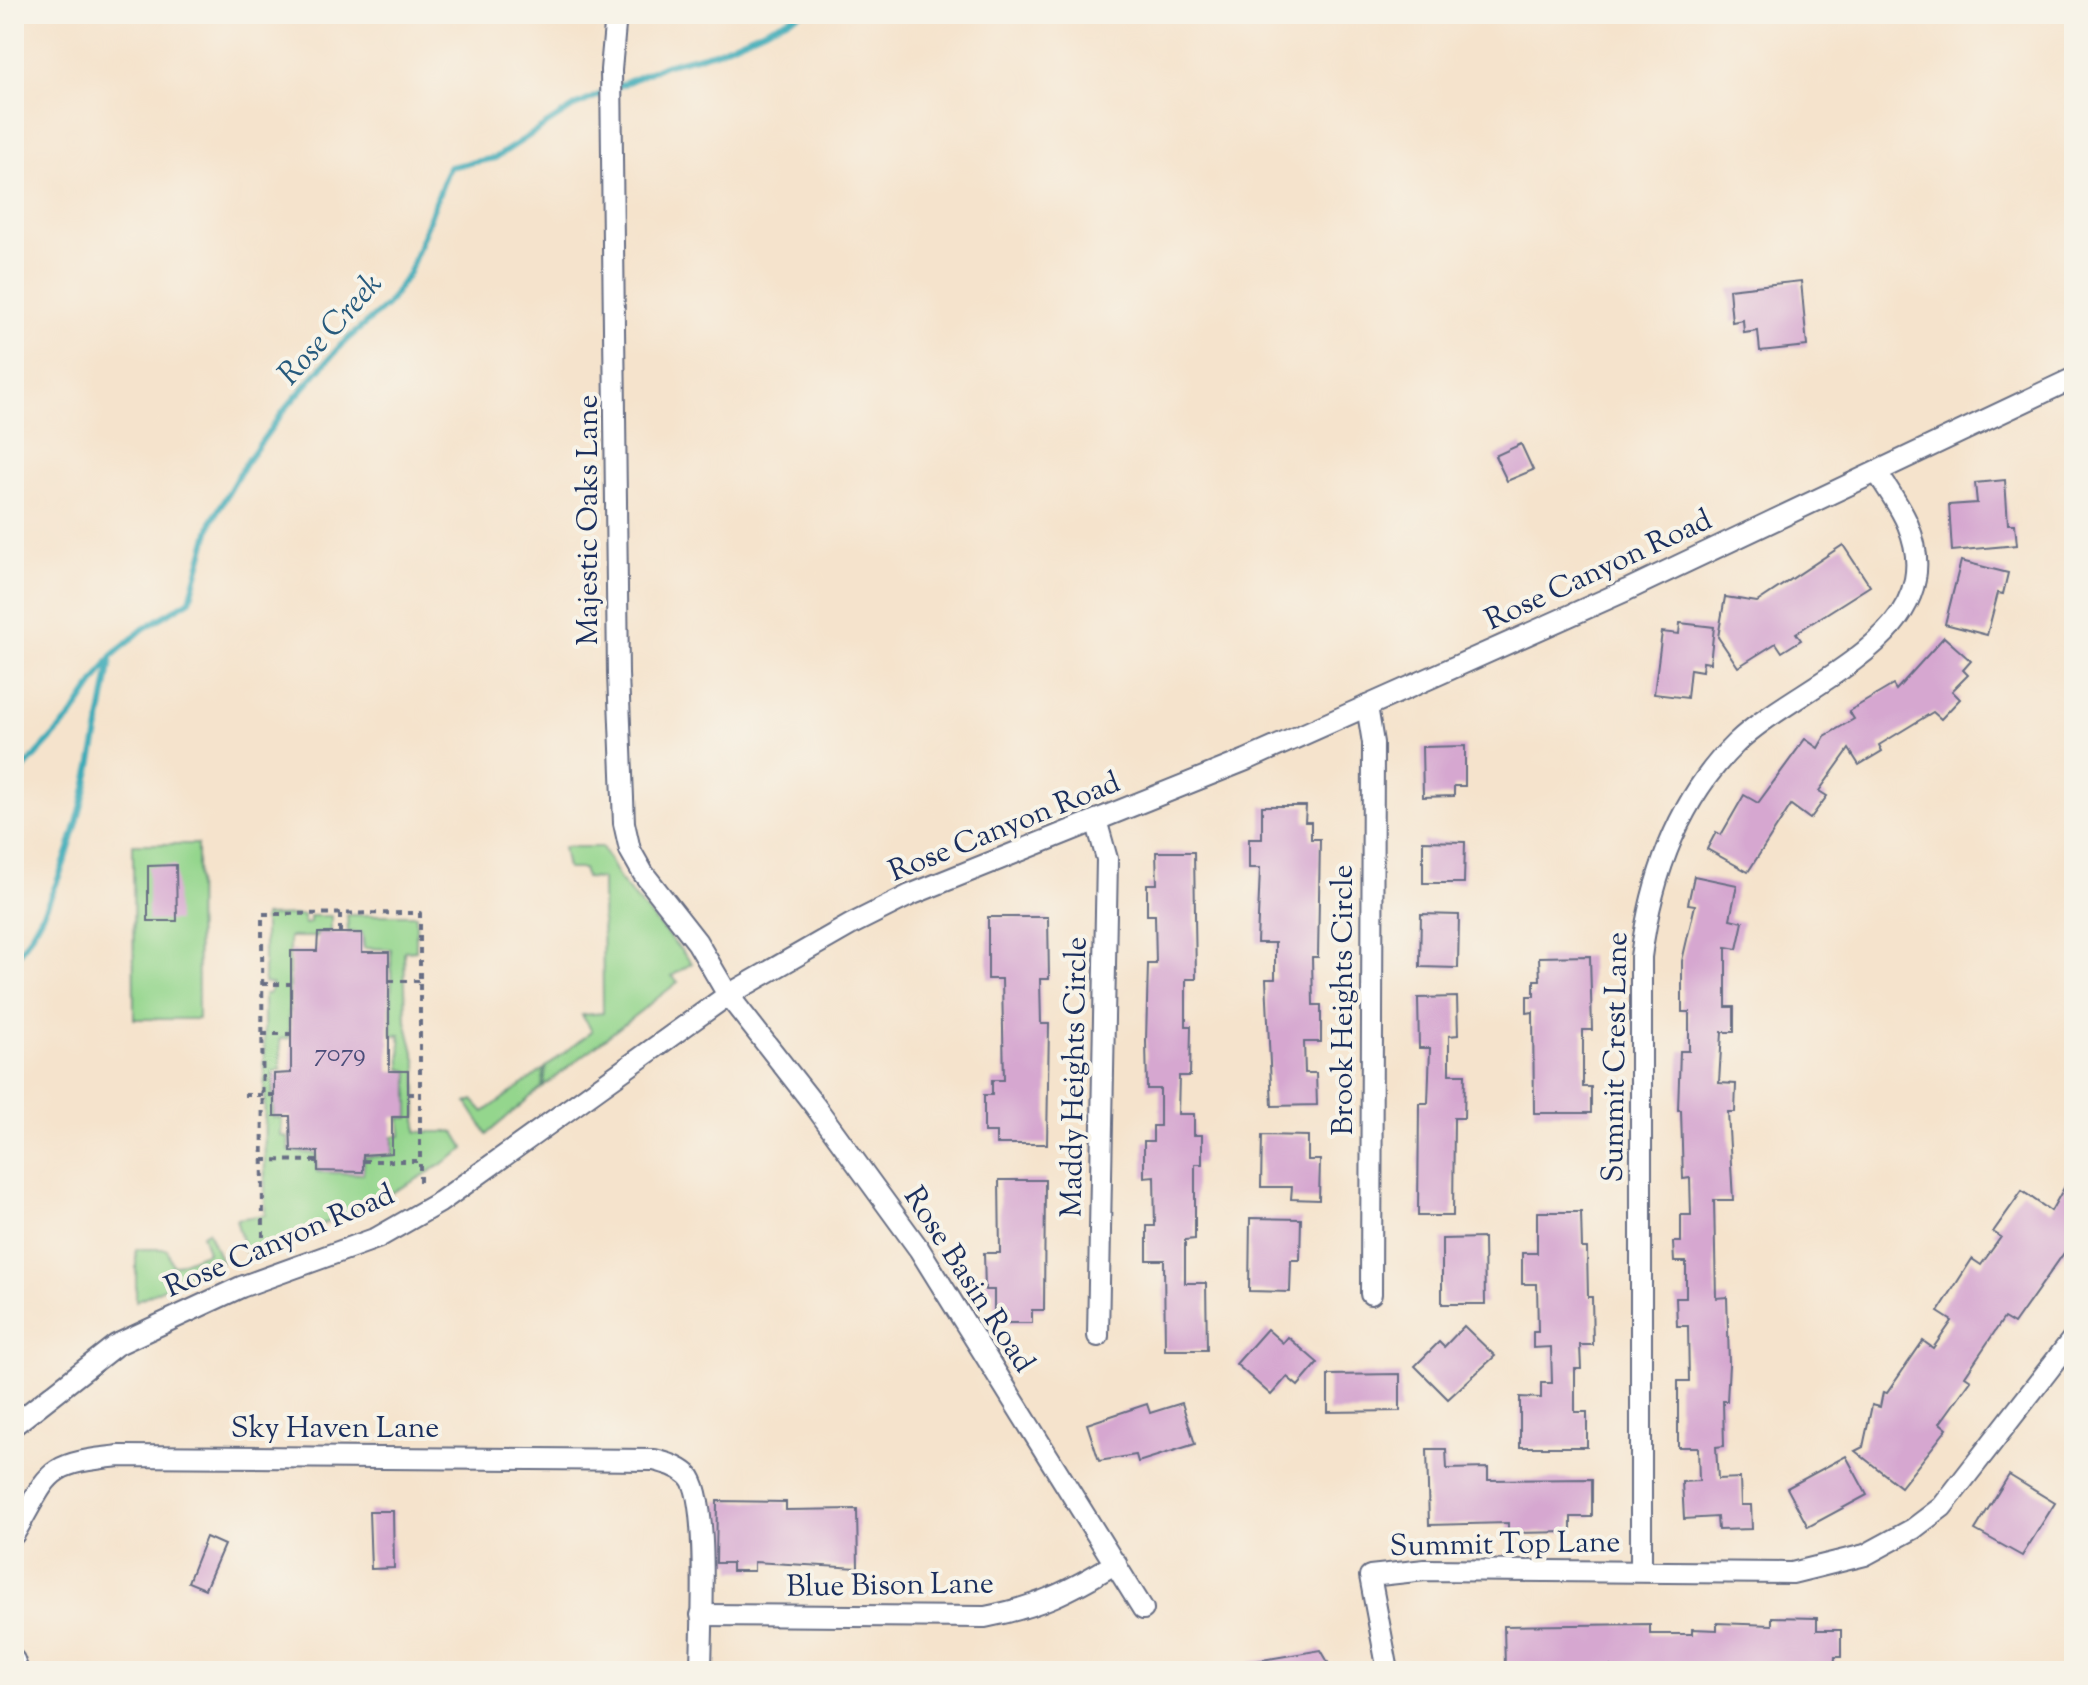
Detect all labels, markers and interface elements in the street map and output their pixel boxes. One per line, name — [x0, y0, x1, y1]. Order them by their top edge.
water label: Rose Creek — [268, 263, 394, 397]
street label: Majestic Oaks Lane — [568, 394, 611, 646]
street label: Rose Canyon Road — [1478, 500, 1720, 643]
street label: Rose Canyon Road — [883, 762, 1127, 894]
street label: Brook Heights Circle — [1323, 865, 1366, 1135]
street label: Summit Crest Lane — [1593, 931, 1640, 1183]
street label: Maddy Heights Circle — [1052, 936, 1099, 1218]
house number: 7079 — [314, 1036, 366, 1073]
street label: Rose Canyon Road — [158, 1174, 402, 1310]
street label: Rose Basin Road — [892, 1179, 1044, 1382]
street label: Sky Haven Lane — [231, 1408, 439, 1451]
street label: Summit Top Lane — [1389, 1522, 1621, 1569]
street label: Blue Bison Lane — [786, 1563, 994, 1610]

